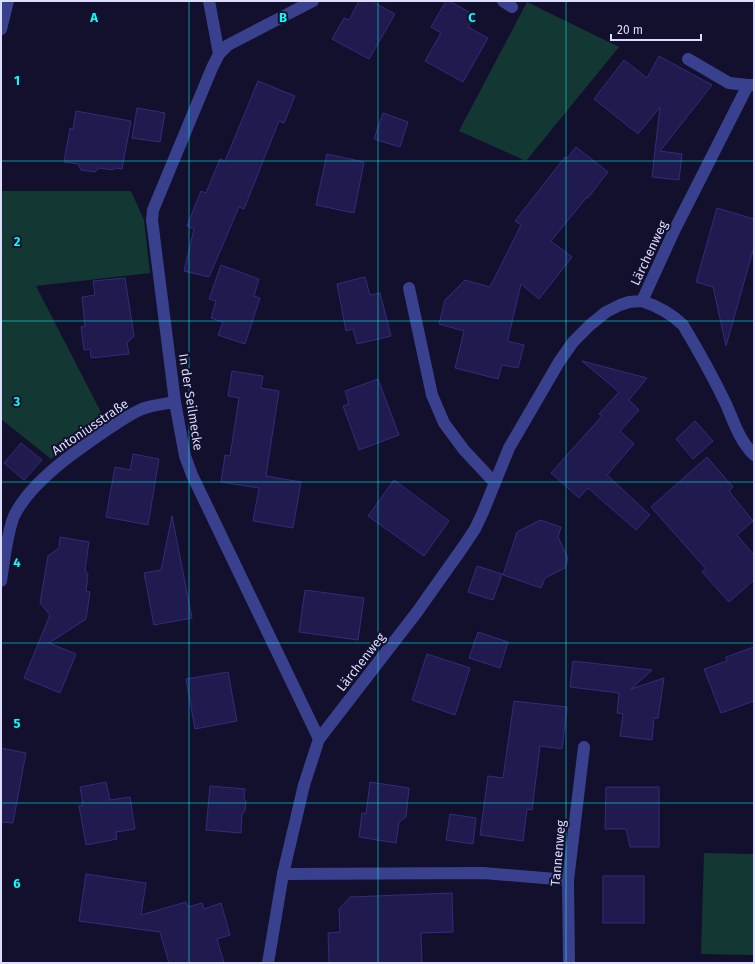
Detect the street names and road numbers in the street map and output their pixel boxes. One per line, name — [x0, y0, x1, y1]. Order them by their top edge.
street label: Lärchenweg — [627, 218, 671, 288]
street label: In der Seilmecke — [176, 352, 206, 452]
street label: Antoniusstraße — [49, 396, 131, 458]
street label: Lärchenweg — [334, 630, 389, 694]
street label: Tannenweg — [548, 819, 568, 887]

